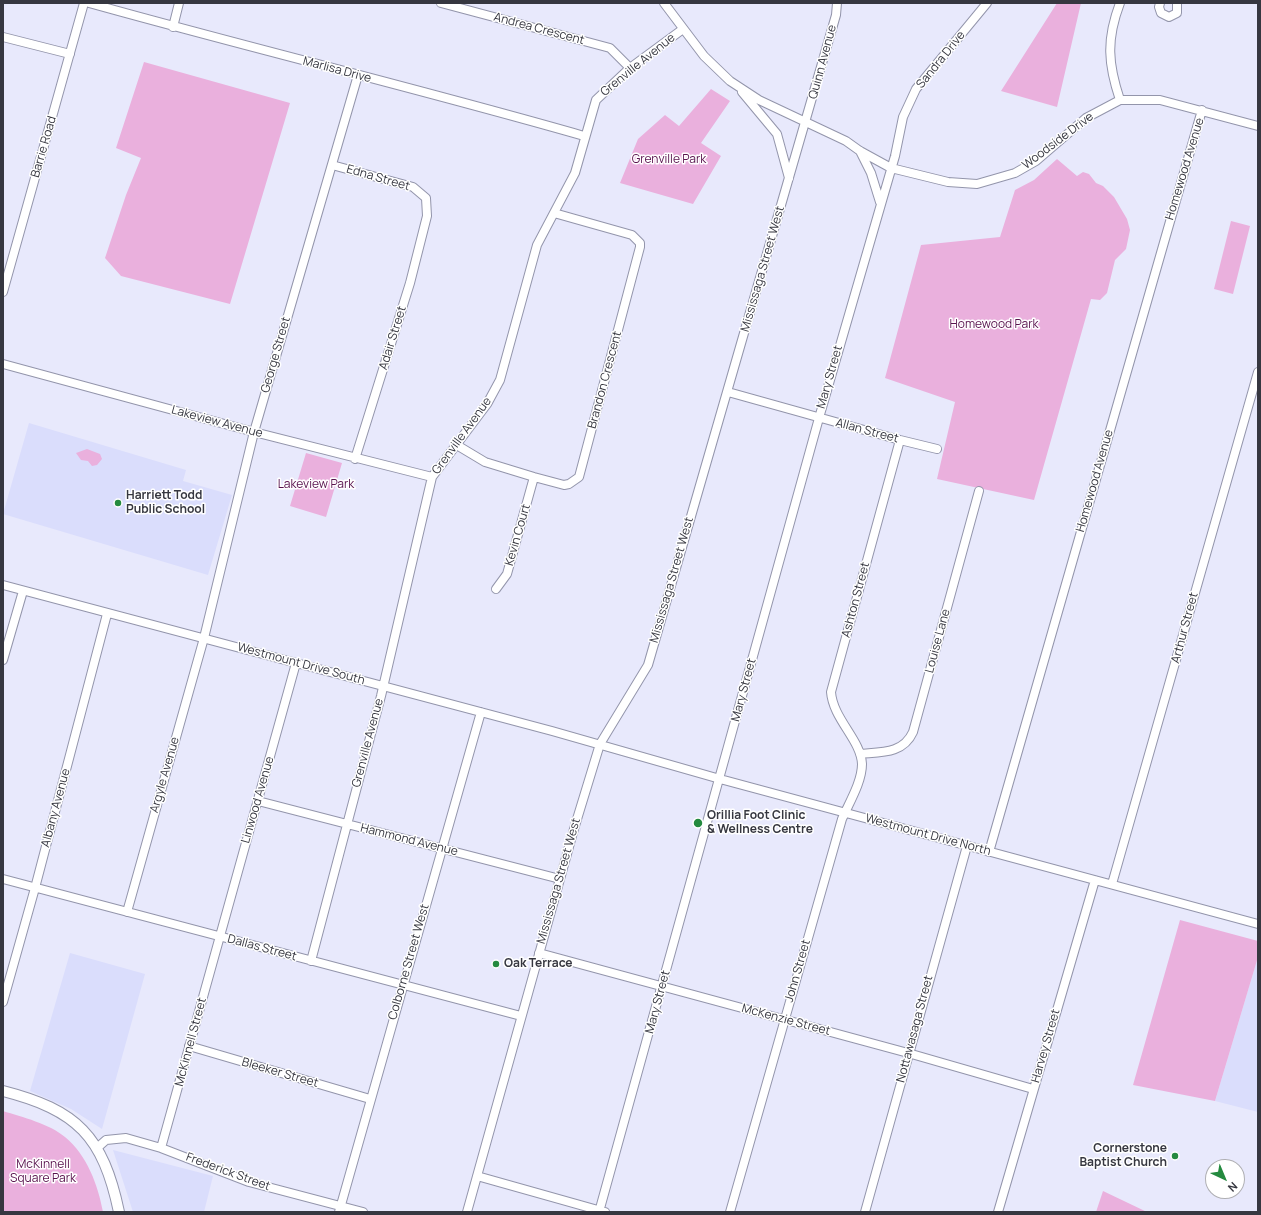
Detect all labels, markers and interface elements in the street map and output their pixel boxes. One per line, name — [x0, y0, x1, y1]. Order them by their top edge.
street label: Andrea Crescent — [492, 10, 586, 48]
street label: Quinn Avenue — [806, 23, 840, 101]
street label: Sandra Drive — [914, 28, 968, 92]
street label: Grenville Avenue — [598, 31, 678, 99]
street label: Marlisa Drive — [301, 54, 373, 86]
street label: Woodside Drive — [1020, 110, 1096, 172]
street label: Barrie Road — [28, 115, 60, 179]
street label: Homewood Avenue — [1163, 116, 1207, 222]
park label: Grenville Park — [632, 153, 706, 167]
street label: Edna Street — [345, 162, 411, 194]
street label: Mississaga Street West — [738, 205, 788, 333]
street label: Adair Street — [376, 304, 410, 372]
street label: George Street — [258, 315, 294, 395]
park label: Homewood Park — [950, 318, 1038, 332]
street label: Brandon Crescent — [585, 330, 625, 430]
street label: Mary Street — [814, 344, 846, 410]
street label: Grenville Avenue — [429, 395, 495, 477]
street label: Lakeview Avenue — [170, 403, 264, 441]
street label: Allan Street — [834, 416, 900, 446]
street label: Homewood Avenue — [1073, 428, 1117, 534]
park label: Lakeview Park — [278, 478, 354, 492]
place label: Harriett Todd Public School — [126, 489, 205, 517]
marker: Harriett Todd Public School — [113, 498, 123, 508]
street label: Kevin Court — [502, 502, 534, 568]
street label: Mississaga Street West — [647, 516, 697, 644]
street label: Ashton Street — [839, 561, 873, 639]
street label: Arthur Street — [1169, 591, 1201, 665]
street label: Louise Lane — [923, 607, 953, 675]
street label: Westmount Drive South — [236, 640, 366, 688]
street label: Mary Street — [729, 657, 759, 723]
street label: Grenville Avenue — [349, 697, 387, 789]
street label: Argyle Avenue — [147, 735, 183, 815]
street label: Linwood Avenue — [239, 755, 277, 845]
street label: Albany Avenue — [39, 767, 73, 849]
place label: Orillia Foot Clinic & Wellness Centre — [707, 809, 813, 837]
street label: Westmount Drive North — [864, 811, 992, 859]
street label: Mississaga Street West — [534, 817, 584, 945]
marker: Orillia Foot Clinic & Wellness Centre — [692, 817, 704, 829]
street label: Hammond Avenue — [359, 821, 459, 859]
street label: Colborne Street West — [386, 902, 432, 1022]
street label: Dallas Street — [226, 932, 298, 964]
street label: John Street — [782, 938, 814, 1004]
place label: Oak Terrace — [504, 957, 573, 971]
marker: Oak Terrace — [491, 959, 501, 969]
street label: Mary Street — [643, 969, 673, 1035]
street label: Nottawasaga Street — [894, 974, 936, 1084]
street label: McKinnell Street — [172, 996, 210, 1088]
street label: McKenzie Street — [740, 1001, 832, 1039]
street label: Harvey Street — [1029, 1008, 1063, 1084]
street label: Bleeker Street — [240, 1055, 320, 1091]
place label: Cornerstone Baptist Church — [1080, 1142, 1167, 1170]
street label: Frederick Street — [184, 1150, 272, 1194]
marker: Cornerstone Baptist Church — [1170, 1151, 1180, 1161]
park label: McKinnell Square Park — [10, 1158, 76, 1186]
north arrow — [1205, 1159, 1245, 1199]
text: N — [1225, 1179, 1241, 1195]

